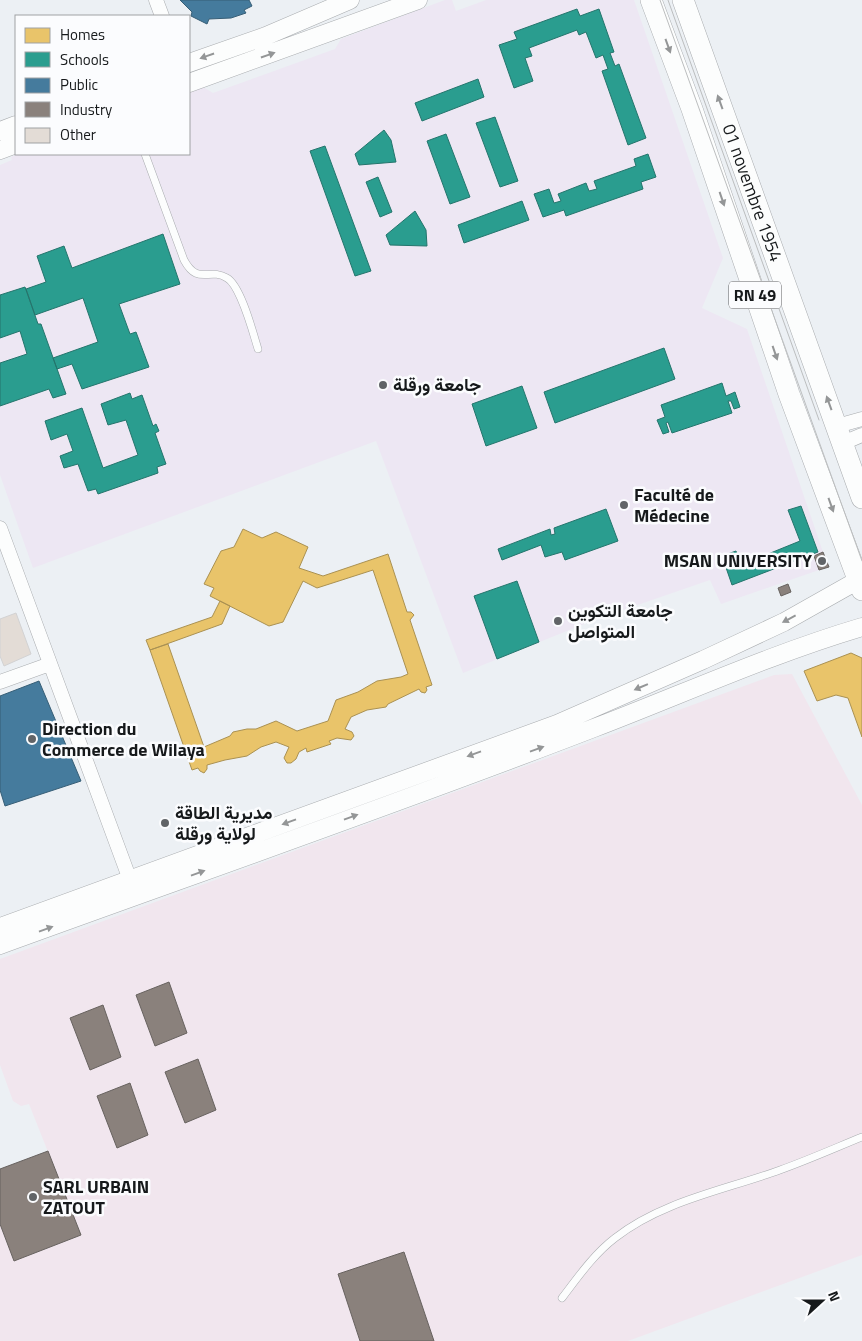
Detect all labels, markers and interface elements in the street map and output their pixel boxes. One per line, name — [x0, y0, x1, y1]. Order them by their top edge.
legend — [15, 15, 190, 155]
text: Homes — [60, 23, 105, 46]
one-way arrow — [665, 38, 672, 53]
text: Schools — [60, 48, 109, 71]
one-way arrow — [261, 51, 276, 59]
one-way arrow — [199, 52, 214, 60]
text: Public — [60, 73, 98, 96]
one-way arrow — [716, 94, 723, 109]
text: Industry — [60, 98, 112, 121]
street label: 01 novembre 1954 — [716, 120, 790, 265]
text: Other — [60, 123, 96, 146]
one-way arrow — [718, 192, 726, 207]
road number: RN 49 — [729, 282, 781, 308]
one-way arrow — [772, 345, 779, 360]
place label: جامعة ورقلة — [393, 371, 481, 398]
marker: جامعة ورقلة — [377, 379, 389, 391]
one-way arrow — [825, 395, 832, 410]
place label: Faculté de Médecine — [634, 481, 714, 529]
one-way arrow — [827, 498, 835, 513]
marker: Faculté de Médecine — [618, 499, 630, 511]
place label: MSAN UNIVERSITY — [664, 547, 813, 574]
marker: MSAN UNIVERSITY — [816, 555, 828, 567]
place label: جامعة التكوين المتواصل — [568, 597, 673, 645]
marker: جامعة التكوين المتواصل — [552, 615, 564, 627]
one-way arrow — [782, 615, 795, 624]
one-way arrow — [634, 684, 648, 692]
place label: Direction du Commerce de Wilaya — [42, 715, 205, 763]
marker: Direction du Commerce de Wilaya — [26, 733, 38, 745]
one-way arrow — [529, 745, 544, 752]
one-way arrow — [466, 750, 481, 758]
place label: مديرية الطاقة لولاية ورقلة — [175, 799, 273, 847]
one-way arrow — [344, 813, 359, 821]
marker: مديرية الطاقة لولاية ورقلة — [159, 817, 171, 829]
one-way arrow — [281, 819, 296, 826]
one-way arrow — [191, 869, 206, 876]
one-way arrow — [39, 925, 54, 933]
place label: SARL URBAIN ZATOUT — [43, 1173, 149, 1221]
marker: SARL URBAIN ZATOUT — [27, 1191, 39, 1203]
north arrow — [797, 1276, 847, 1326]
text: N — [823, 1288, 846, 1304]

